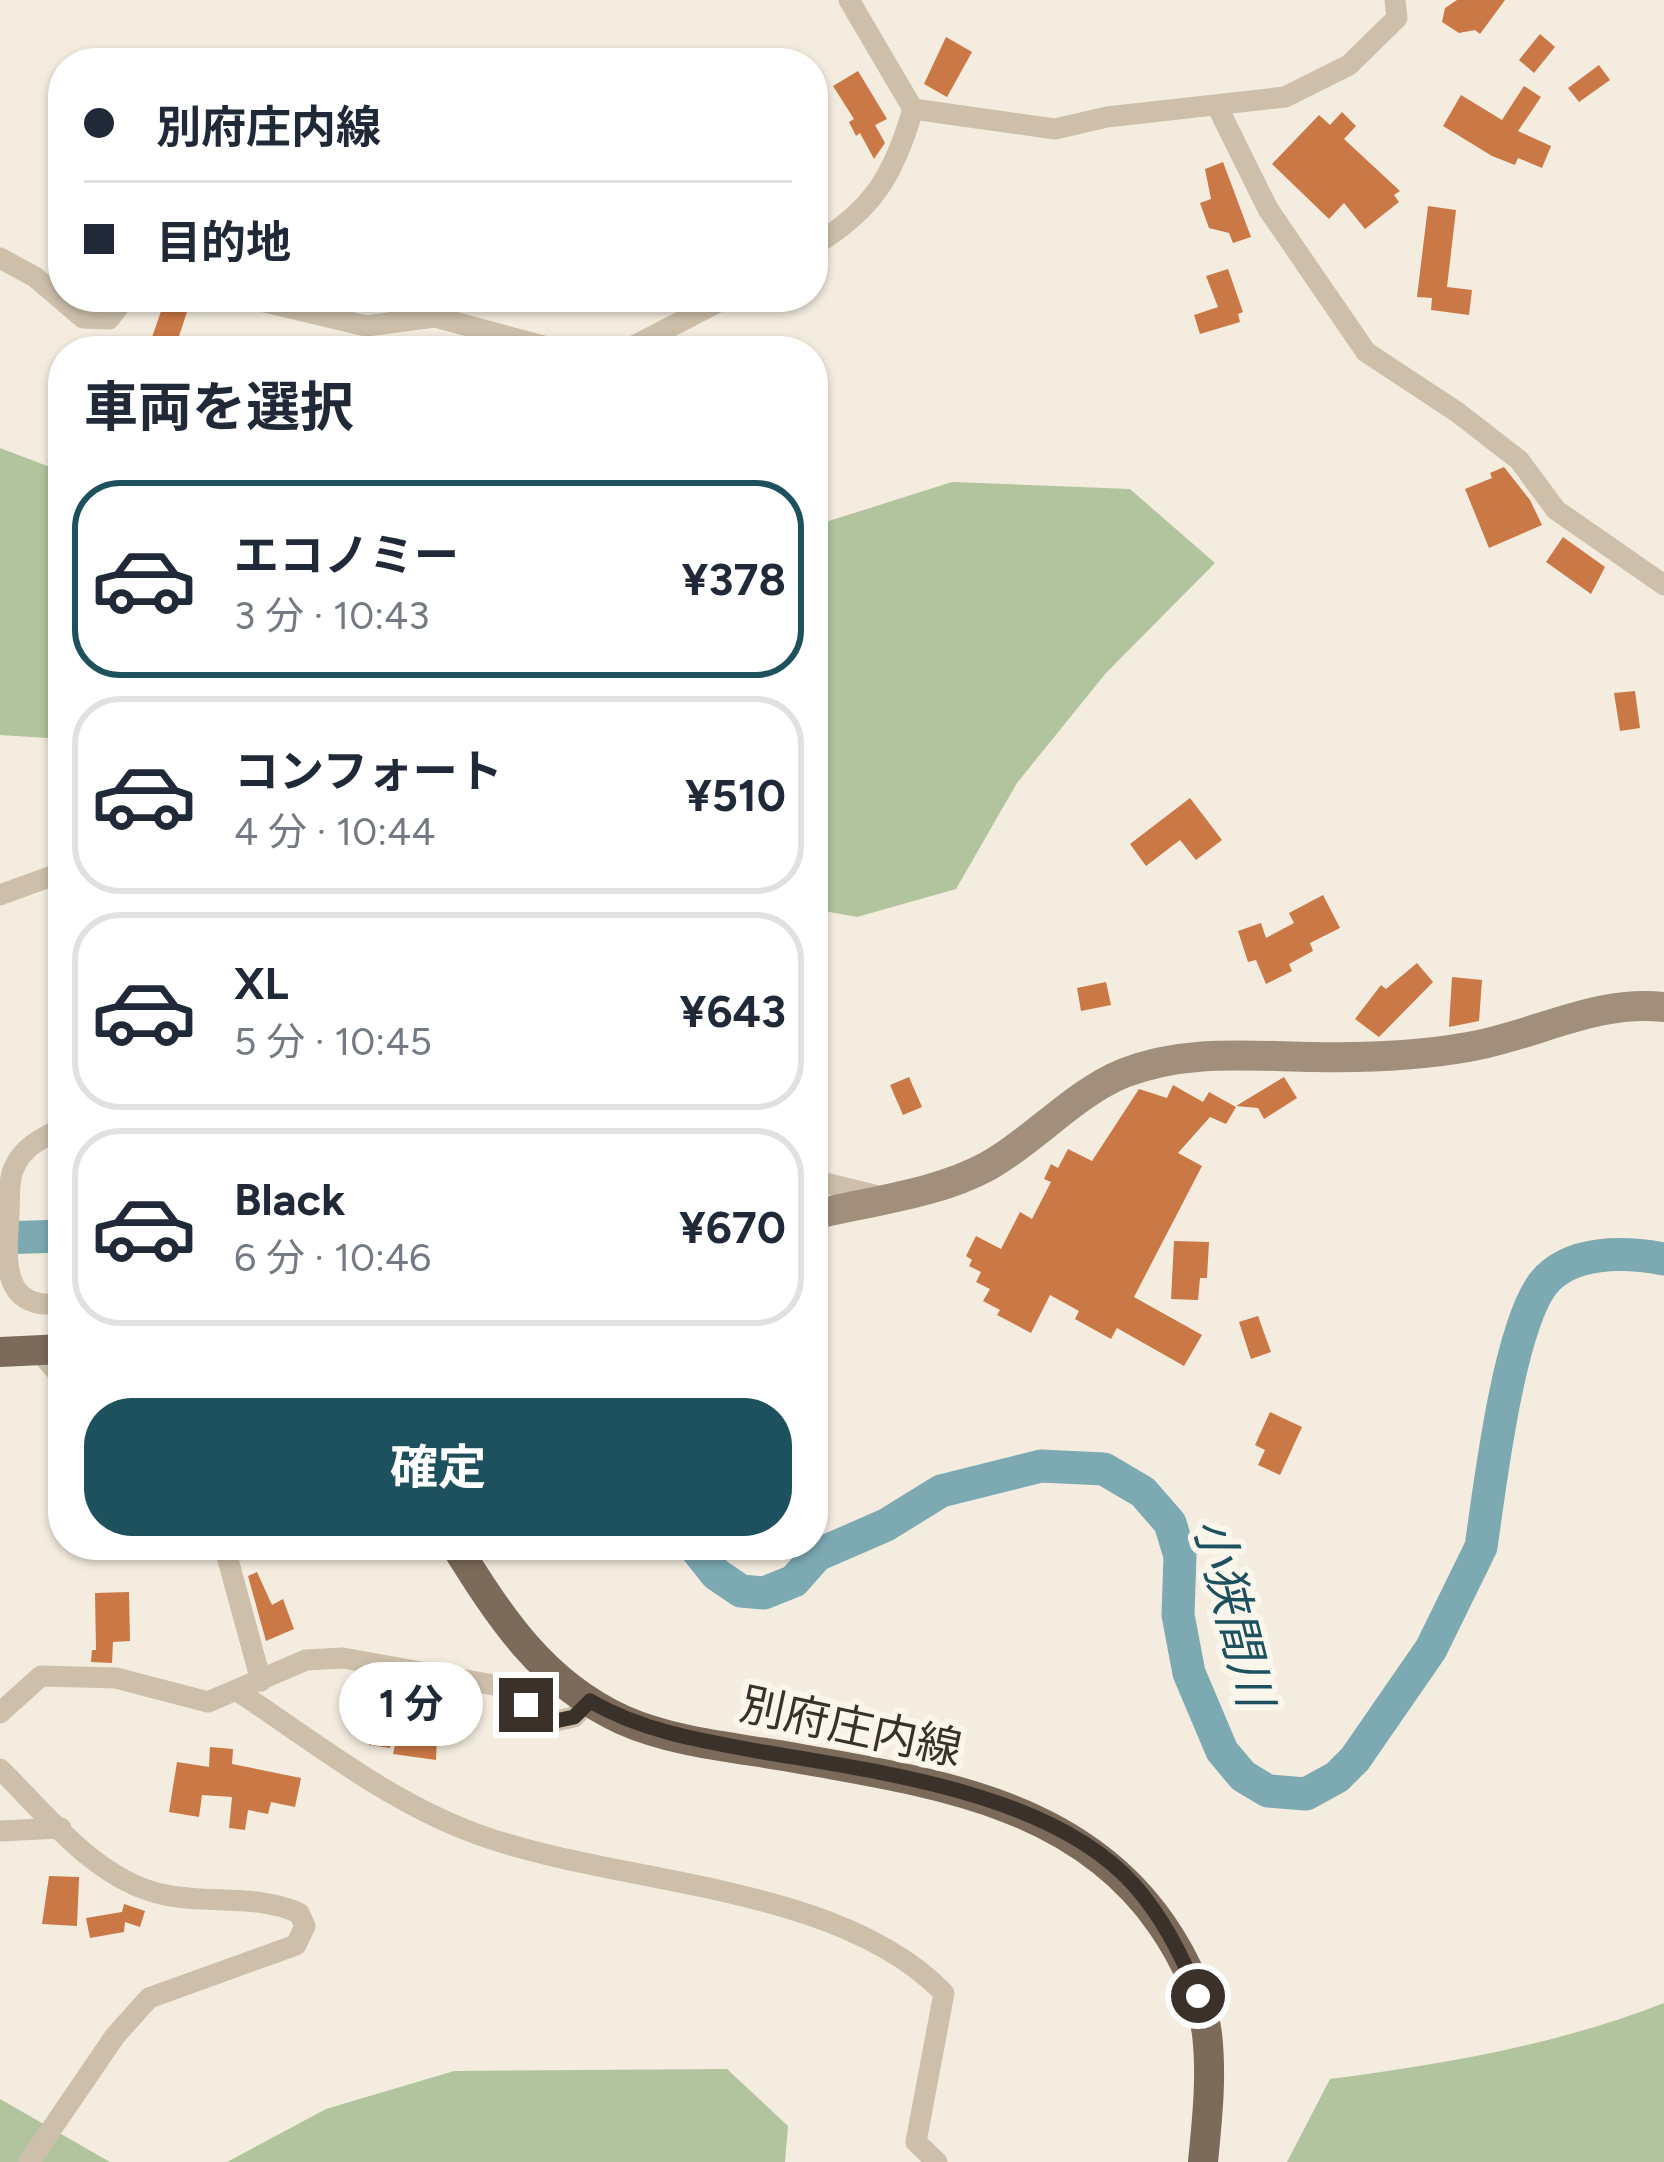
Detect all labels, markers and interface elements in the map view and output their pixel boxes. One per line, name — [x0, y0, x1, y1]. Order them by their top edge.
text: 別府庄内線 — [156, 100, 381, 154]
text: 目的地 — [156, 215, 291, 269]
text: 車両を選択 — [84, 375, 354, 440]
icon: car — [90, 525, 198, 633]
text: エコノミー — [234, 528, 459, 582]
text: ¥378 — [682, 552, 786, 606]
text: 3 分 · 10:43 — [234, 592, 429, 639]
icon: car — [90, 741, 198, 849]
text: コンフォート — [234, 744, 503, 798]
text: ¥510 — [685, 768, 786, 822]
text: 4 分 · 10:44 — [234, 808, 435, 855]
text: XL — [234, 956, 289, 1010]
icon: car — [90, 957, 198, 1065]
text: ¥643 — [680, 984, 786, 1038]
text: 5 分 · 10:45 — [234, 1018, 432, 1065]
text: Black — [234, 1172, 345, 1226]
icon: car — [90, 1173, 198, 1281]
text: ¥670 — [679, 1200, 786, 1254]
text: 6 分 · 10:46 — [234, 1234, 431, 1281]
button: 確定 — [84, 1398, 792, 1536]
water label: 小狭間川 — [1183, 1512, 1287, 1717]
callout: 1 分 — [340, 1663, 484, 1747]
street label: 別府庄内線 — [735, 1676, 967, 1776]
route end — [499, 1678, 553, 1732]
text: 1 分 — [379, 1680, 443, 1727]
route start — [1171, 1969, 1225, 2023]

